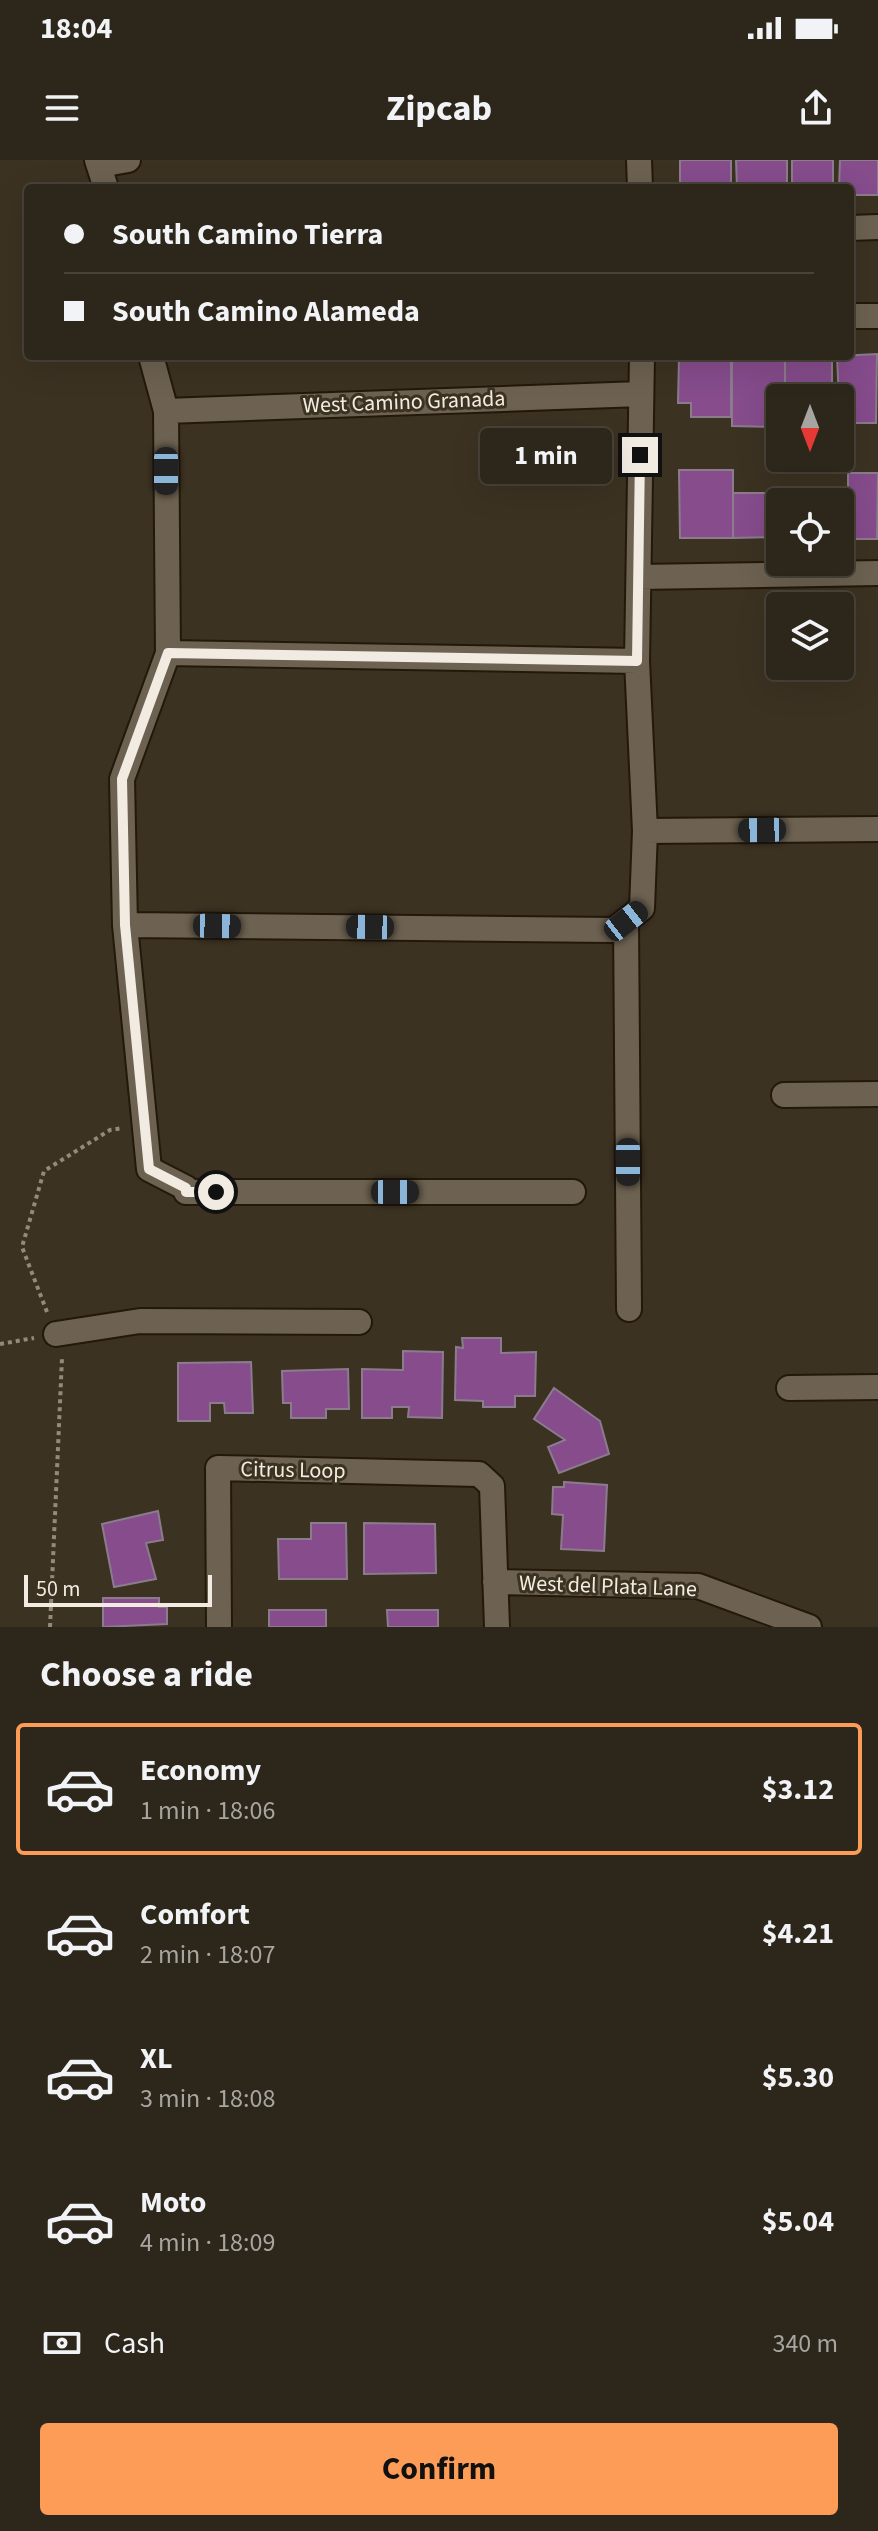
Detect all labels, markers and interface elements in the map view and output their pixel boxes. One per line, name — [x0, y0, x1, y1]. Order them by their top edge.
text: 18:04 — [40, 7, 112, 50]
text: Zipcab — [386, 83, 492, 134]
icon: menu — [40, 86, 84, 130]
icon: share — [794, 86, 838, 130]
text: South Camino Tierra — [112, 213, 383, 256]
text: South Camino Alameda — [112, 290, 420, 333]
street label: West Camino Granada — [302, 382, 506, 422]
north arrow — [766, 384, 854, 472]
map controls — [766, 384, 854, 680]
callout: 1 min — [480, 427, 612, 483]
text: 1 min — [514, 437, 578, 474]
route end — [622, 437, 658, 473]
car — [154, 447, 178, 495]
button: locate — [766, 488, 854, 576]
button: layers — [766, 592, 854, 680]
car — [738, 818, 786, 842]
car — [600, 897, 652, 945]
car — [193, 914, 241, 938]
car — [346, 915, 394, 939]
car — [616, 1138, 640, 1186]
route start — [198, 1174, 234, 1210]
car — [371, 1180, 419, 1204]
street label: Citrus Loop — [240, 1453, 346, 1487]
street label: West del Plata Lane — [519, 1567, 698, 1605]
scale bar — [24, 1571, 212, 1607]
text: 50 m — [36, 1573, 81, 1605]
text: Choose a ride — [40, 1649, 253, 1700]
text: Economy — [140, 1749, 261, 1792]
icon: car — [44, 1753, 116, 1825]
text: $3.12 — [762, 1768, 834, 1811]
text: 1 min · 18:06 — [140, 1792, 275, 1829]
text: Comfort — [140, 1893, 250, 1936]
icon: car — [44, 1897, 116, 1969]
text: $4.21 — [762, 1912, 834, 1955]
text: 2 min · 18:07 — [140, 1936, 275, 1973]
text: XL — [140, 2037, 173, 2080]
icon: car — [44, 2041, 116, 2113]
text: $5.30 — [762, 2056, 834, 2099]
text: 3 min · 18:08 — [140, 2080, 275, 2117]
text: Moto — [140, 2181, 206, 2224]
icon: car — [44, 2185, 116, 2257]
text: $5.04 — [762, 2200, 834, 2243]
text: 4 min · 18:09 — [140, 2224, 275, 2261]
icon: cash — [40, 2321, 84, 2365]
text: Cash — [104, 2322, 165, 2365]
text: 340 m — [772, 2325, 838, 2362]
button: Confirm — [40, 2423, 838, 2515]

